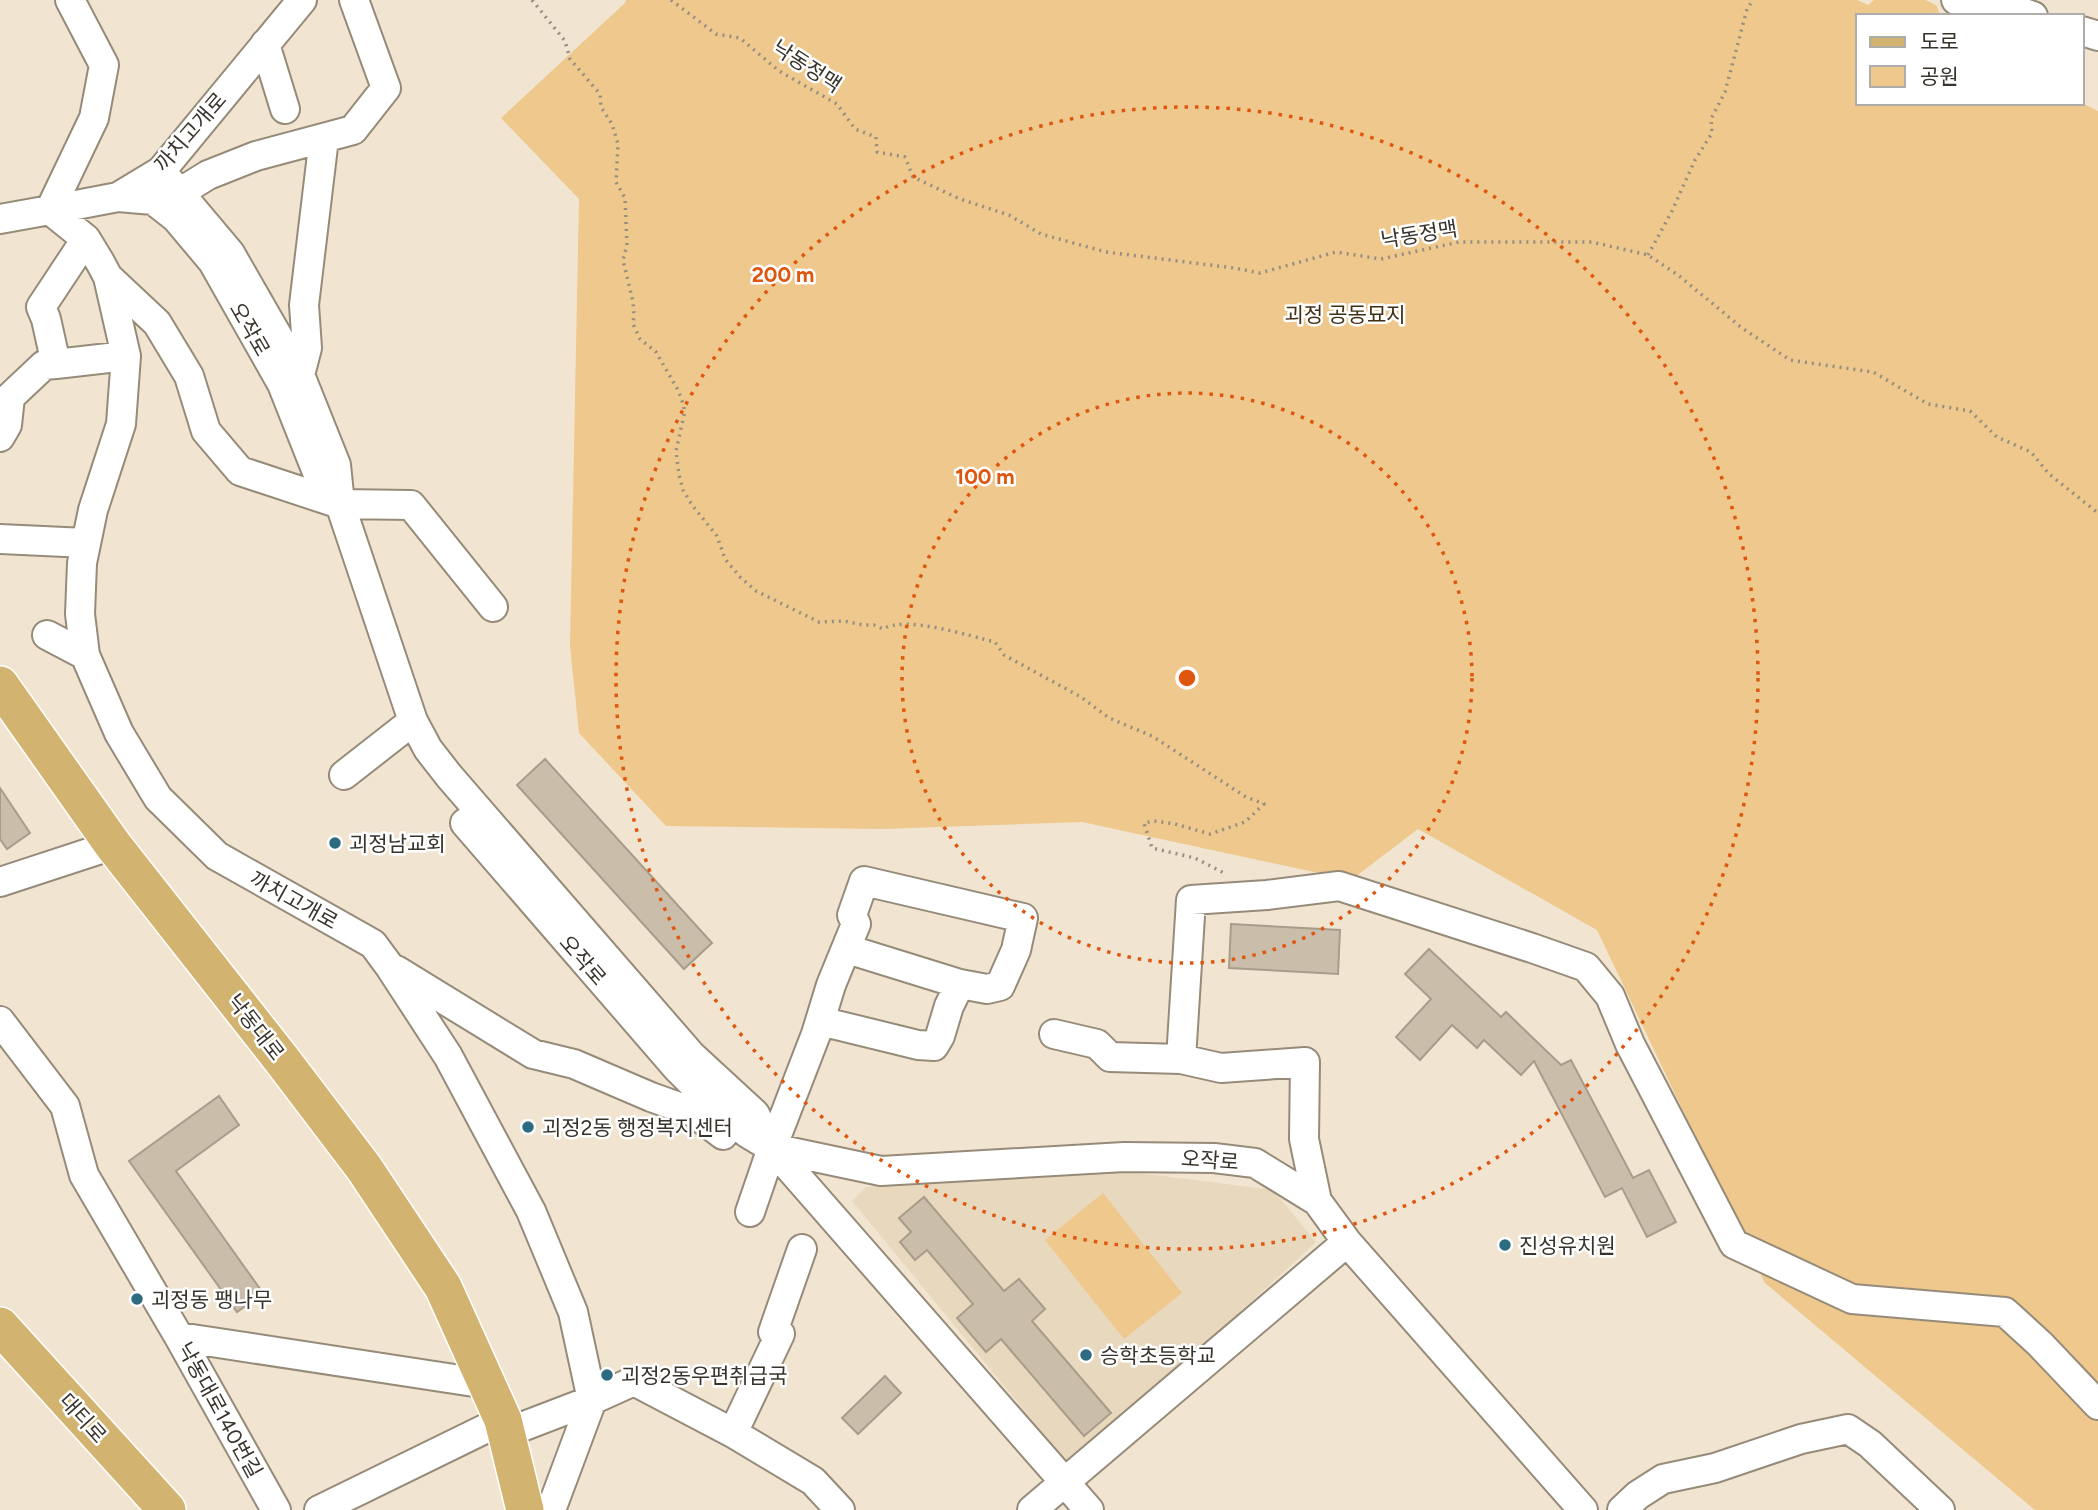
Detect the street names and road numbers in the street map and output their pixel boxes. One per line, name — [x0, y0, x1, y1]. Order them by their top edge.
street label: 낙동정맥 — [768, 34, 846, 98]
street label: 까치고개로 — [149, 87, 231, 177]
street label: 낙동정맥 — [1379, 216, 1459, 252]
street label: 오작로 — [225, 298, 275, 360]
street label: 까치고개로 — [246, 866, 342, 934]
street label: 오작로 — [555, 930, 611, 990]
street label: 낙동대로 — [222, 989, 290, 1065]
street label: 오작로 — [1180, 1146, 1240, 1174]
street label: 낙동대로140번길 — [172, 1338, 268, 1482]
street label: 대티로 — [54, 1388, 112, 1448]

